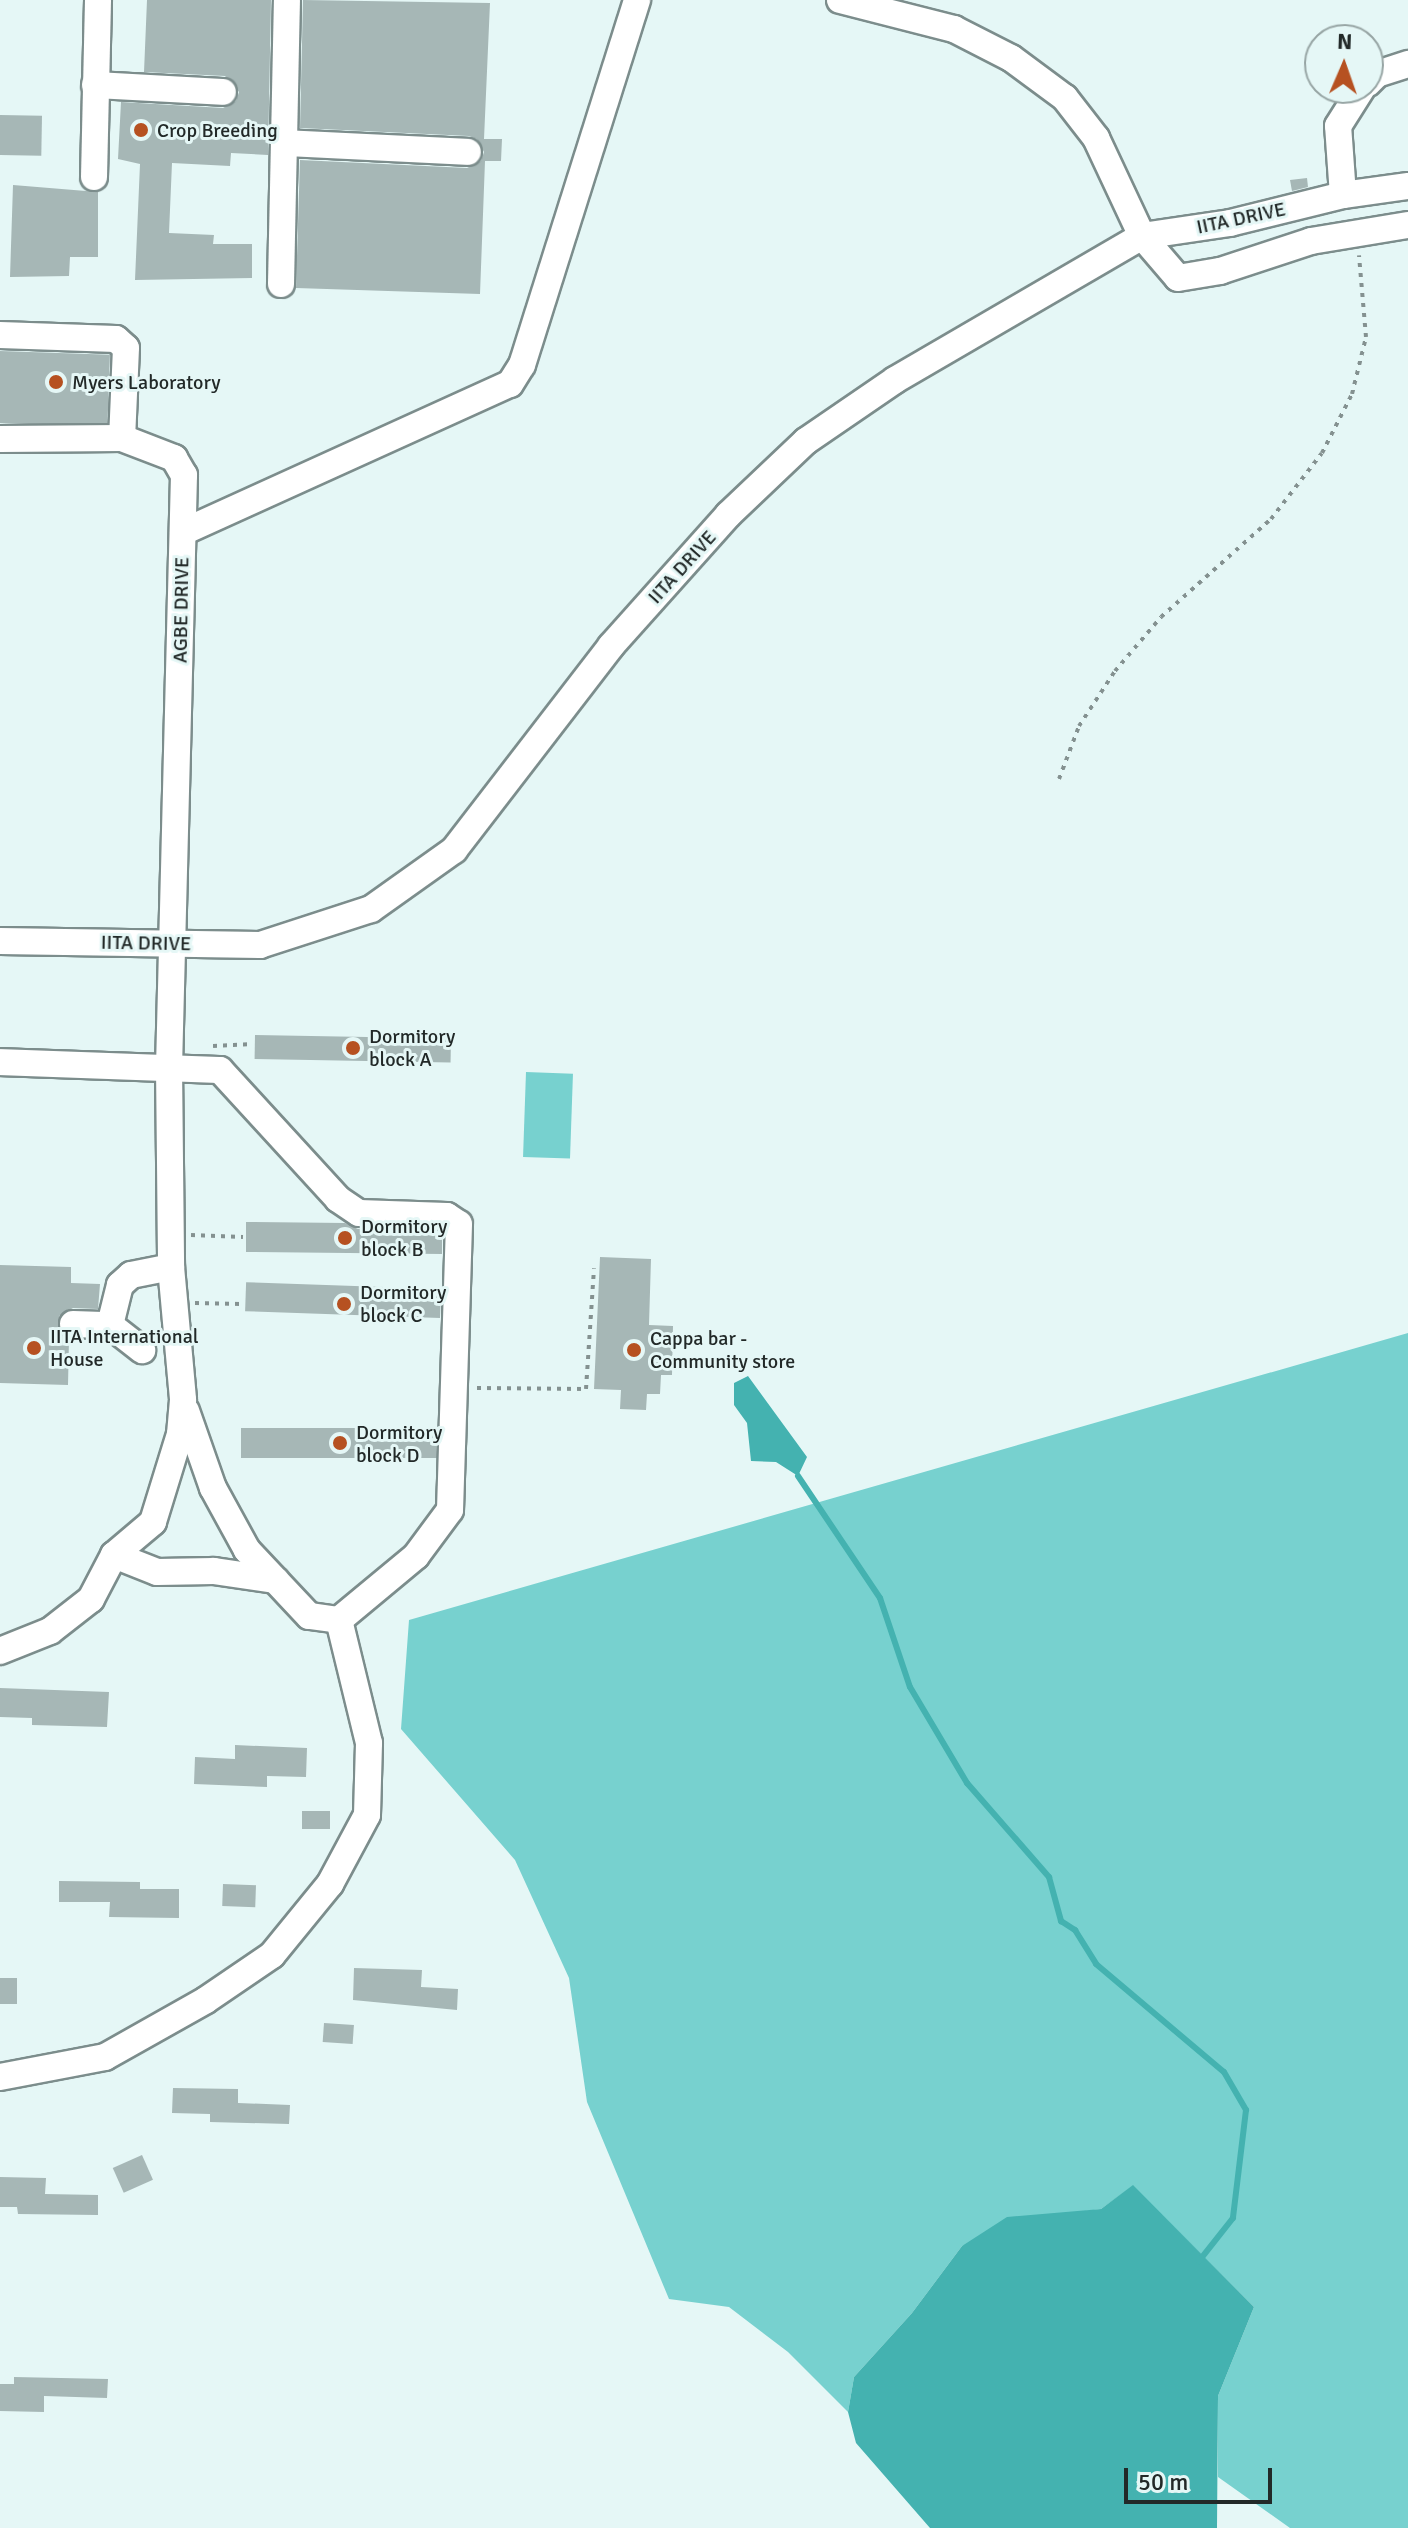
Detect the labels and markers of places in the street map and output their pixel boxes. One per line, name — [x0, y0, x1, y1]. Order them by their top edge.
place label: Crop Breeding — [157, 118, 278, 142]
marker: Crop Breeding — [132, 121, 150, 139]
place label: Myers Laboratory — [72, 370, 221, 394]
marker: Myers Laboratory — [47, 373, 65, 391]
place label: Dormitory block A — [369, 1024, 455, 1071]
marker: Dormitory block A — [344, 1039, 362, 1057]
place label: Dormitory block B — [361, 1214, 447, 1261]
marker: Dormitory block B — [336, 1229, 354, 1247]
place label: Dormitory block C — [360, 1280, 446, 1327]
marker: Dormitory block C — [335, 1295, 353, 1313]
place label: IITA International House — [50, 1324, 199, 1371]
place label: Cappa bar - Community store — [650, 1326, 795, 1373]
marker: IITA International House — [25, 1339, 43, 1357]
marker: Cappa bar - Community store — [625, 1341, 643, 1359]
place label: Dormitory block D — [356, 1420, 442, 1467]
marker: Dormitory block D — [331, 1434, 349, 1452]

